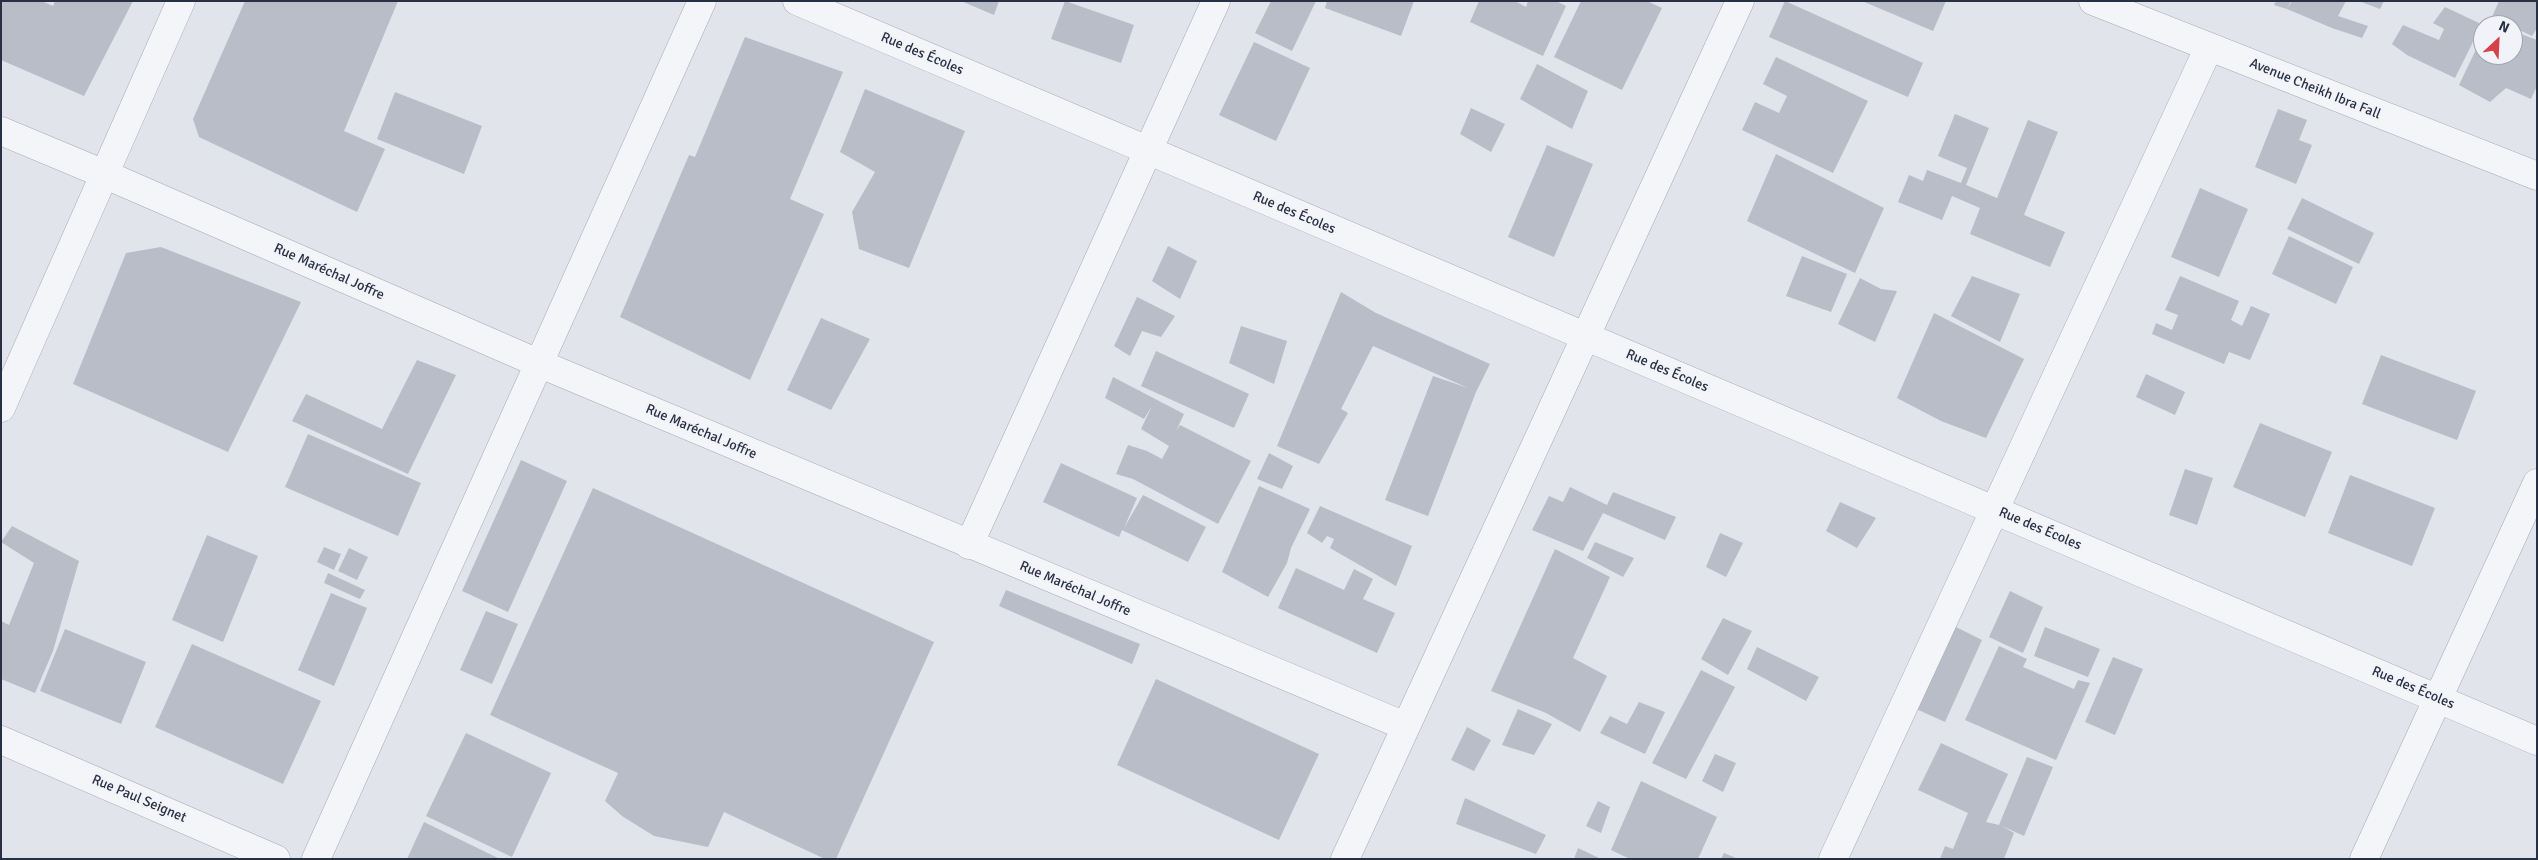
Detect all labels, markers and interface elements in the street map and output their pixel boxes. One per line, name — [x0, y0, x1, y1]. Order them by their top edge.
north arrow — [2473, 15, 2523, 65]
text: N — [2496, 17, 2512, 37]
street label: Rue des Écoles — [878, 29, 966, 79]
street label: Avenue Cheikh Ibra Fall — [2247, 55, 2383, 123]
street label: Rue des Écoles — [1250, 188, 1338, 238]
street label: Rue Maréchal Joffre — [271, 240, 387, 304]
street label: Rue des Écoles — [1623, 346, 1711, 396]
street label: Rue Maréchal Joffre — [643, 401, 759, 463]
street label: Rue des Écoles — [1996, 504, 2084, 554]
street label: Rue Maréchal Joffre — [1017, 558, 1133, 620]
street label: Rue des Écoles — [2369, 663, 2457, 713]
street label: Rue Paul Seignet — [89, 772, 189, 826]

